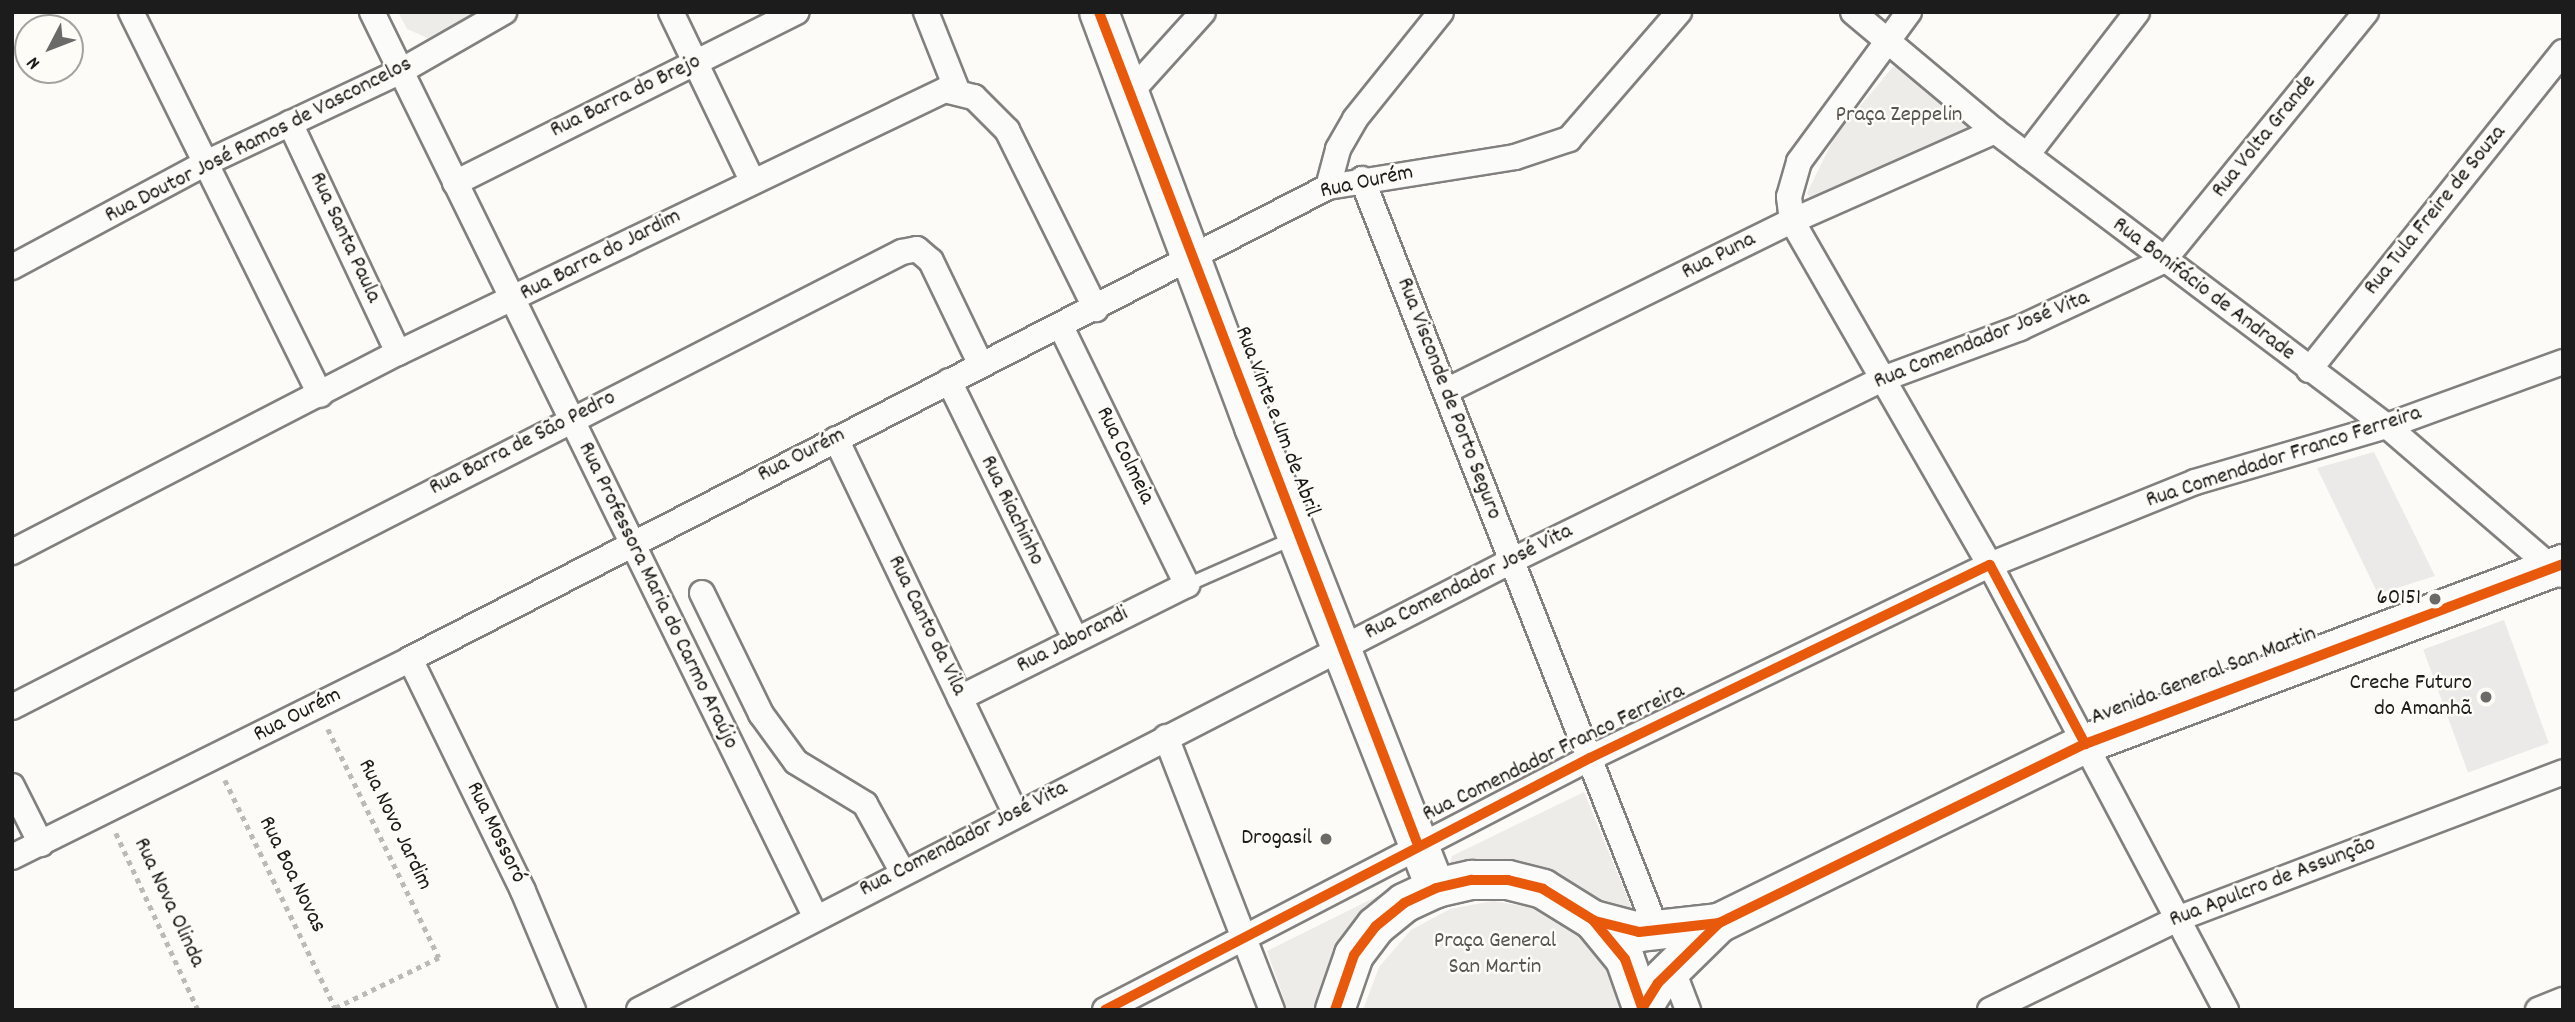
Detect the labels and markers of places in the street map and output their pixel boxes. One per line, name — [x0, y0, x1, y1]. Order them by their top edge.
place label: 60151 — [2376, 585, 2421, 613]
marker: 60151 — [2427, 591, 2443, 607]
place label: Creche Futuro do Amanhã — [2349, 670, 2472, 724]
marker: Creche Futuro do Amanhã — [2478, 689, 2494, 705]
place label: Drogasil — [1241, 825, 1312, 853]
marker: Drogasil — [1318, 831, 1334, 847]

